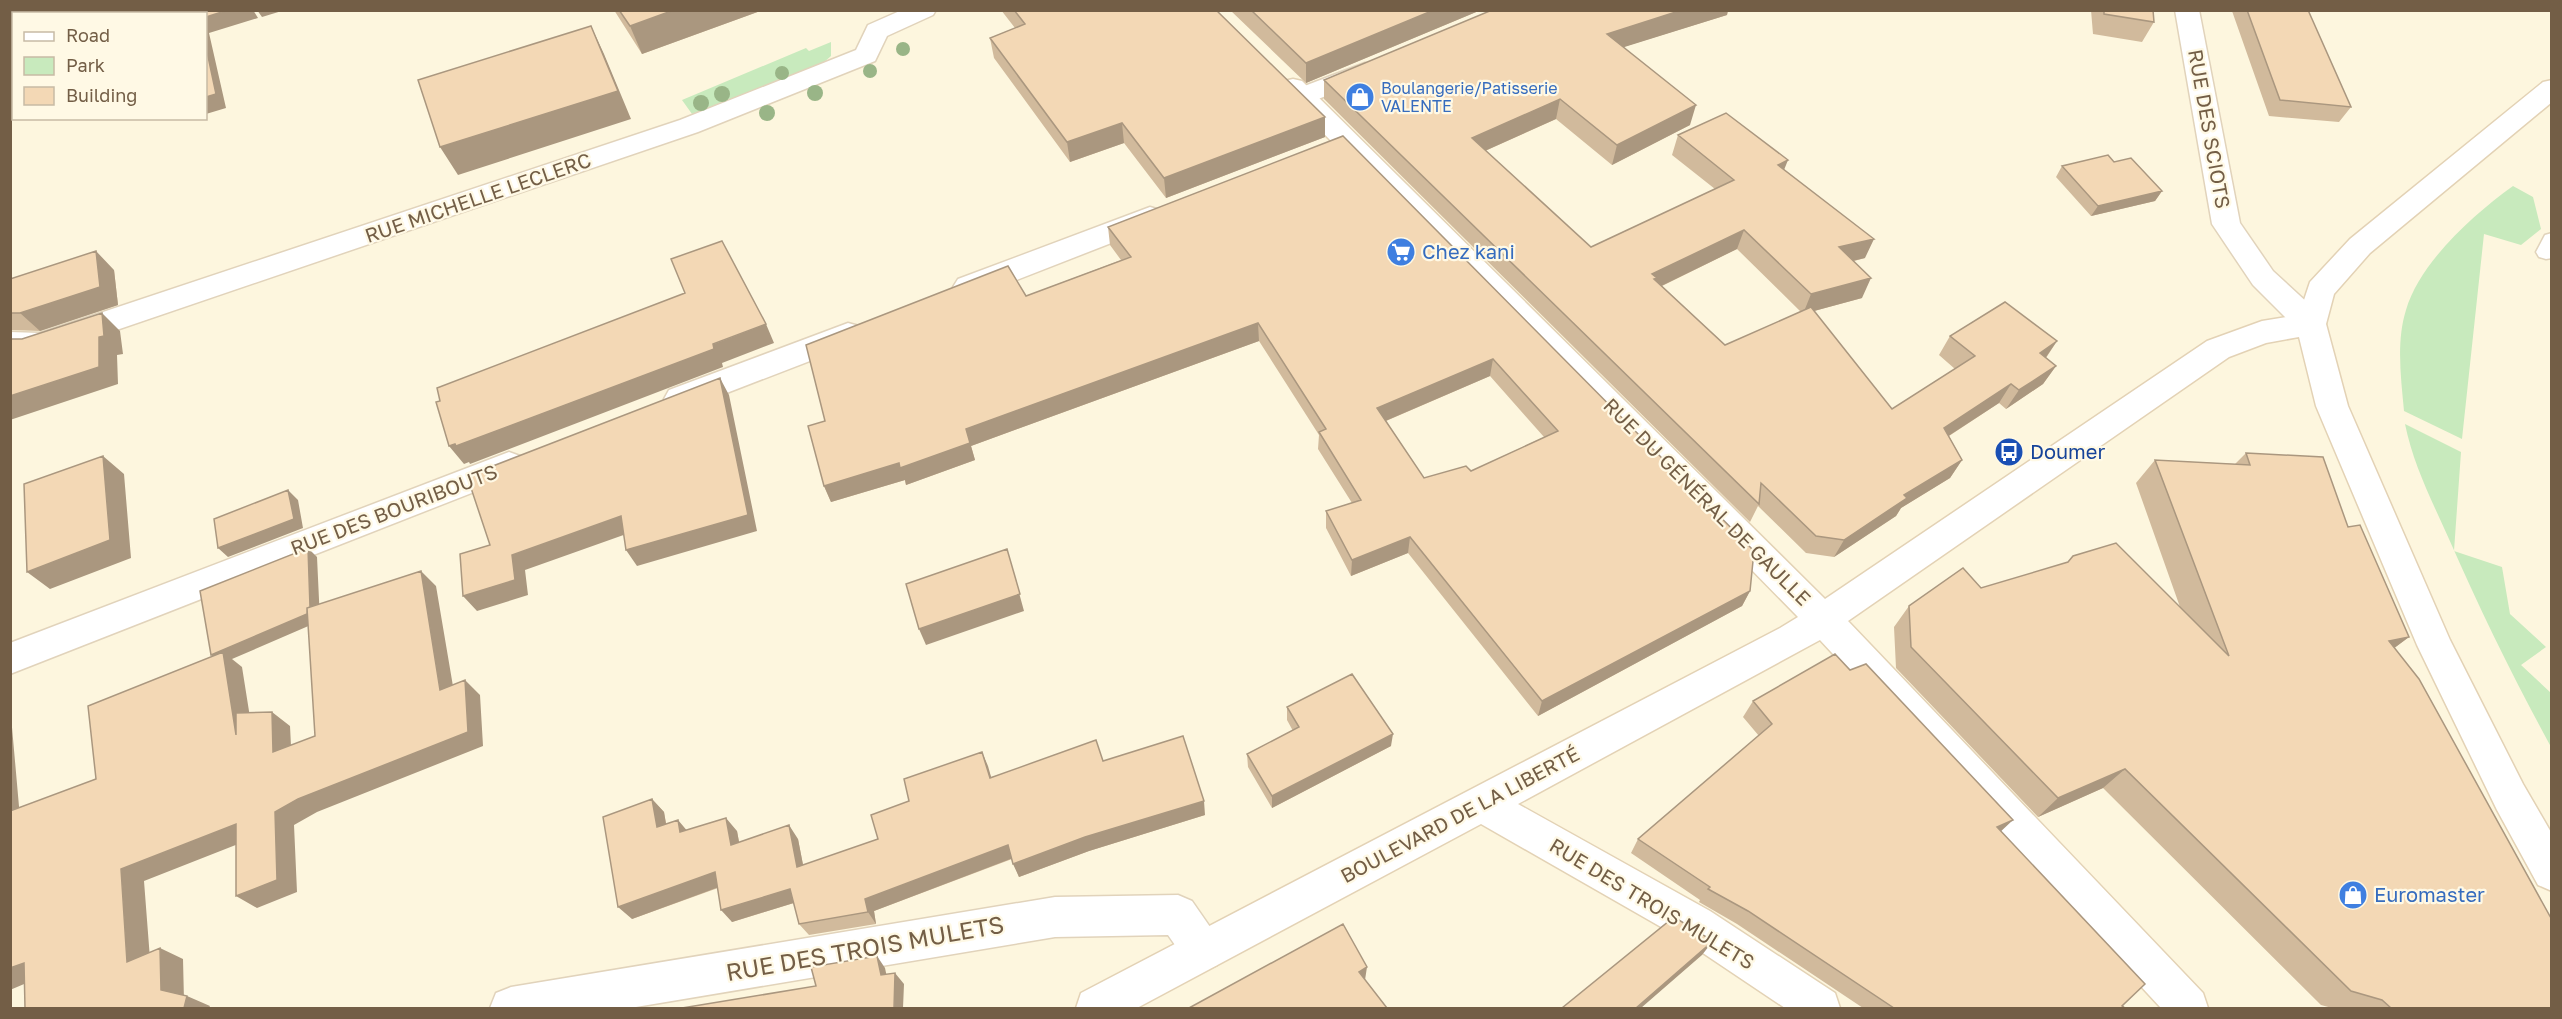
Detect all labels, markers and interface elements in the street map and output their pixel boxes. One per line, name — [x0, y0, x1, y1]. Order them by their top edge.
legend — [12, 12, 207, 120]
text: Road — [66, 24, 110, 46]
street label: RUE DES SCIOTS — [2184, 47, 2236, 210]
text: Park — [66, 54, 105, 76]
place label: Boulangerie/Patisserie VALENTE — [1381, 78, 1558, 116]
shop icon: Boulangerie/Patisserie VALENTE — [1344, 81, 1376, 113]
text: Building — [66, 84, 137, 106]
street label: RUE MICHELLE LECLERC — [361, 147, 594, 247]
supermarket icon: Chez kani — [1385, 236, 1417, 268]
place label: Chez kani — [1422, 239, 1515, 263]
street label: RUE DU GÉNÉRAL DE GAULLE — [1599, 393, 1816, 610]
bus stop icon: Doumer — [1993, 436, 2025, 468]
place label: Doumer — [2030, 439, 2105, 463]
street label: RUE DES BOURIBOUTS — [287, 459, 500, 560]
street label: BOULEVARD DE LA LIBERTÉ — [1336, 741, 1583, 887]
street label: RUE DES TROIS MULETS — [1546, 832, 1759, 974]
shop icon: Euromaster — [2337, 879, 2369, 911]
place label: Euromaster — [2374, 882, 2485, 906]
street label: RUE DES TROIS MULETS — [724, 909, 1006, 986]

